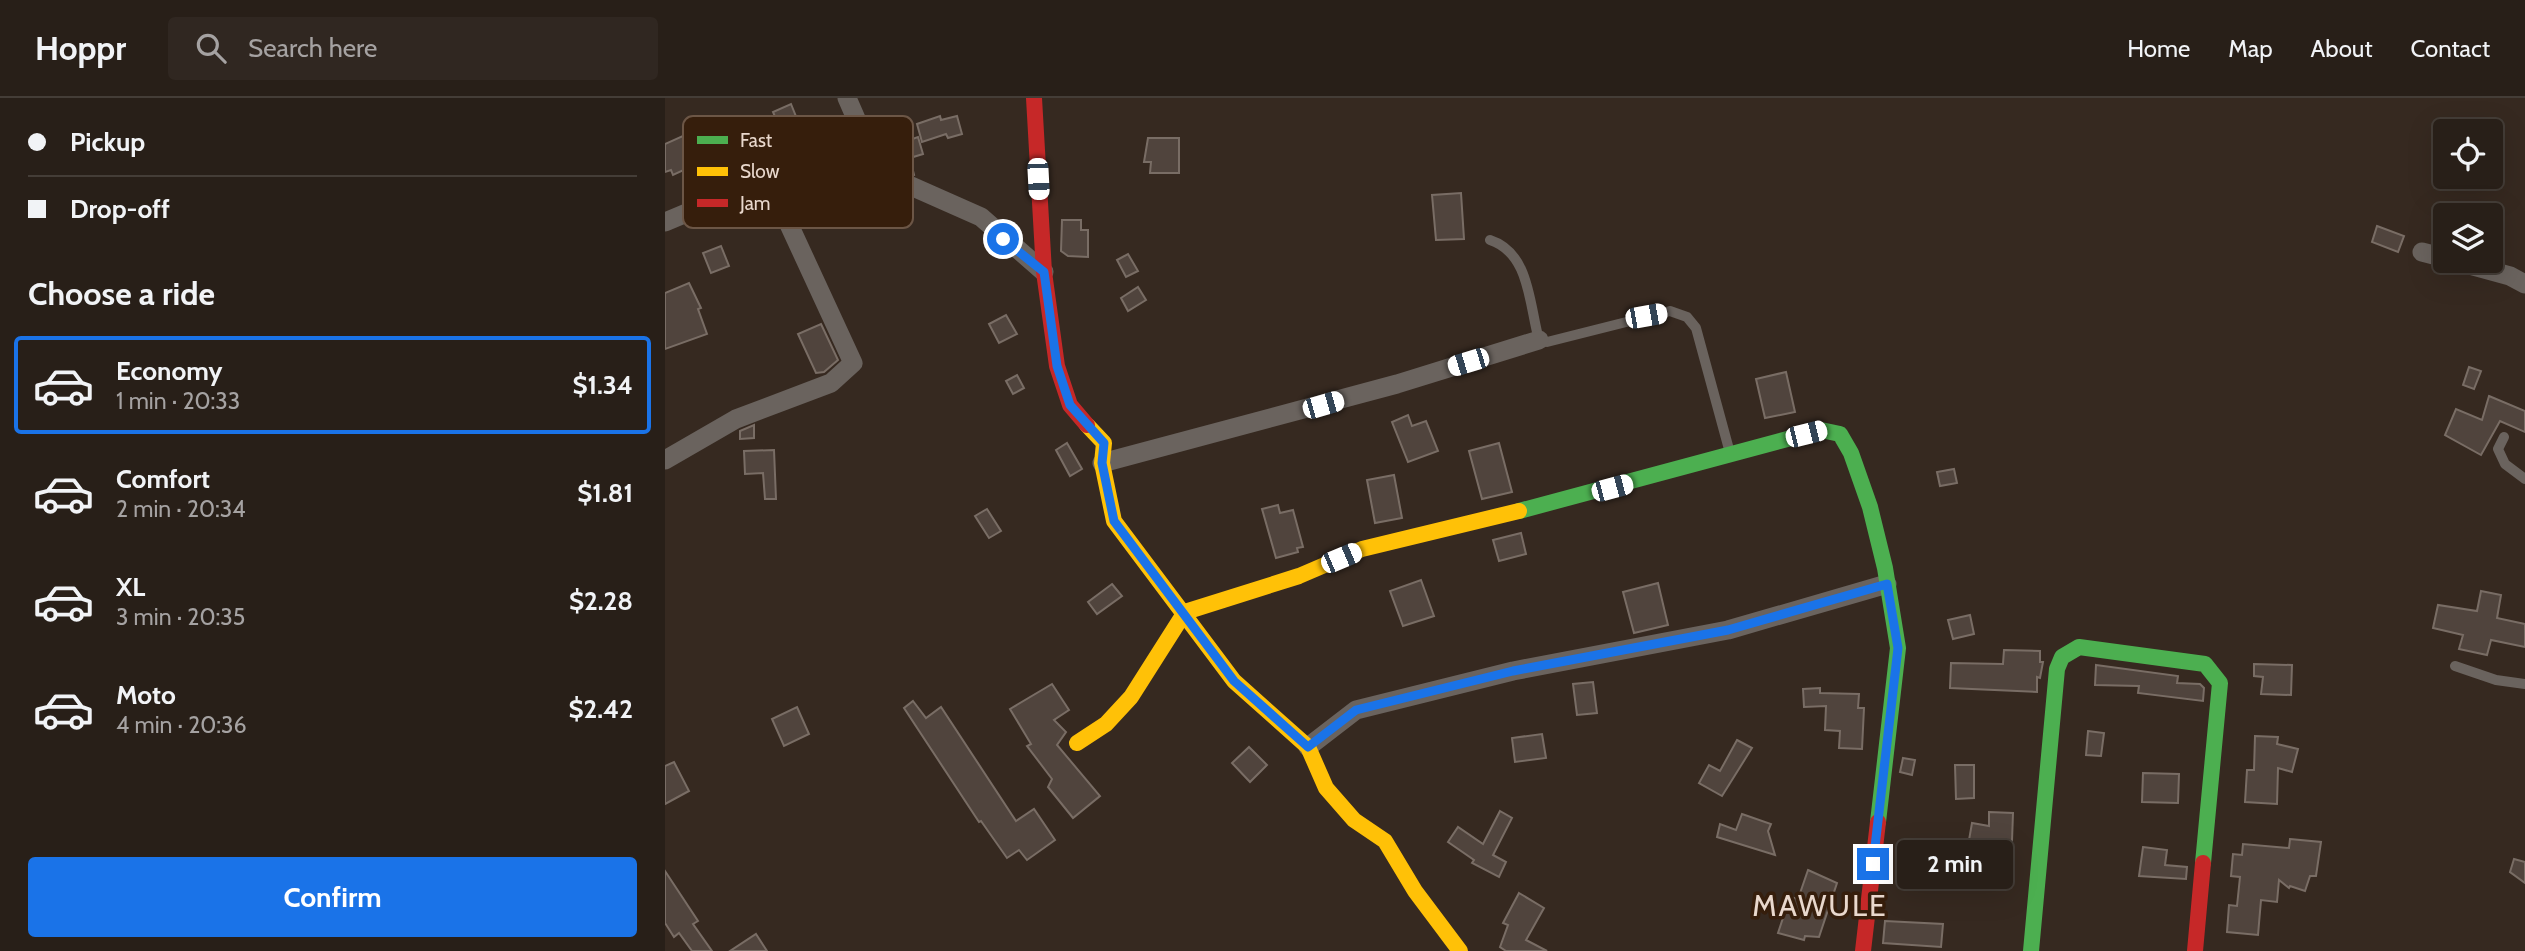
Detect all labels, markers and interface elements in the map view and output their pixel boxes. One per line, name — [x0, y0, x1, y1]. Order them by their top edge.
search box — [168, 17, 658, 80]
text: Hoppr — [35, 28, 126, 68]
icon: search — [192, 29, 230, 67]
text: Search here — [248, 32, 377, 64]
text: Home — [2127, 34, 2190, 63]
text: Map — [2228, 34, 2273, 63]
text: About — [2311, 34, 2373, 63]
text: Contact — [2411, 34, 2490, 63]
legend — [683, 116, 913, 228]
map controls — [2433, 119, 2503, 273]
button: locate — [2433, 119, 2503, 189]
text: Pickup — [70, 126, 145, 158]
text: Fast — [740, 129, 773, 152]
car — [1027, 157, 1050, 201]
text: Slow — [740, 160, 780, 183]
text: Jam — [739, 192, 770, 215]
text: Drop-off — [70, 193, 170, 225]
button: layers — [2433, 203, 2503, 273]
route start — [987, 223, 1019, 255]
text: Choose a ride — [28, 274, 215, 313]
car — [1624, 302, 1669, 330]
car — [1445, 346, 1492, 378]
icon: car — [32, 354, 95, 417]
text: Economy — [116, 355, 222, 387]
text: $1.34 — [572, 369, 633, 401]
text: 1 min · 20:33 — [116, 387, 240, 415]
car — [1300, 389, 1347, 421]
car — [1784, 419, 1829, 449]
icon: car — [32, 462, 95, 525]
text: Comfort — [116, 463, 210, 495]
car — [1589, 472, 1636, 504]
text: $1.81 — [577, 477, 633, 509]
text: 2 min · 20:34 — [116, 495, 246, 523]
car — [1318, 540, 1365, 576]
icon: car — [32, 570, 95, 633]
text: XL — [116, 571, 145, 603]
text: $2.28 — [569, 585, 633, 617]
text: 3 min · 20:35 — [116, 603, 245, 631]
icon: car — [32, 678, 95, 741]
text: Moto — [116, 679, 176, 711]
text: $2.42 — [568, 693, 633, 725]
text: 4 min · 20:36 — [116, 711, 247, 739]
callout: 2 min — [1897, 840, 2013, 888]
route end — [1857, 848, 1889, 880]
text: 2 min — [1927, 850, 1983, 878]
button: Confirm — [28, 857, 637, 937]
district label: MAWULE — [1752, 887, 1888, 924]

